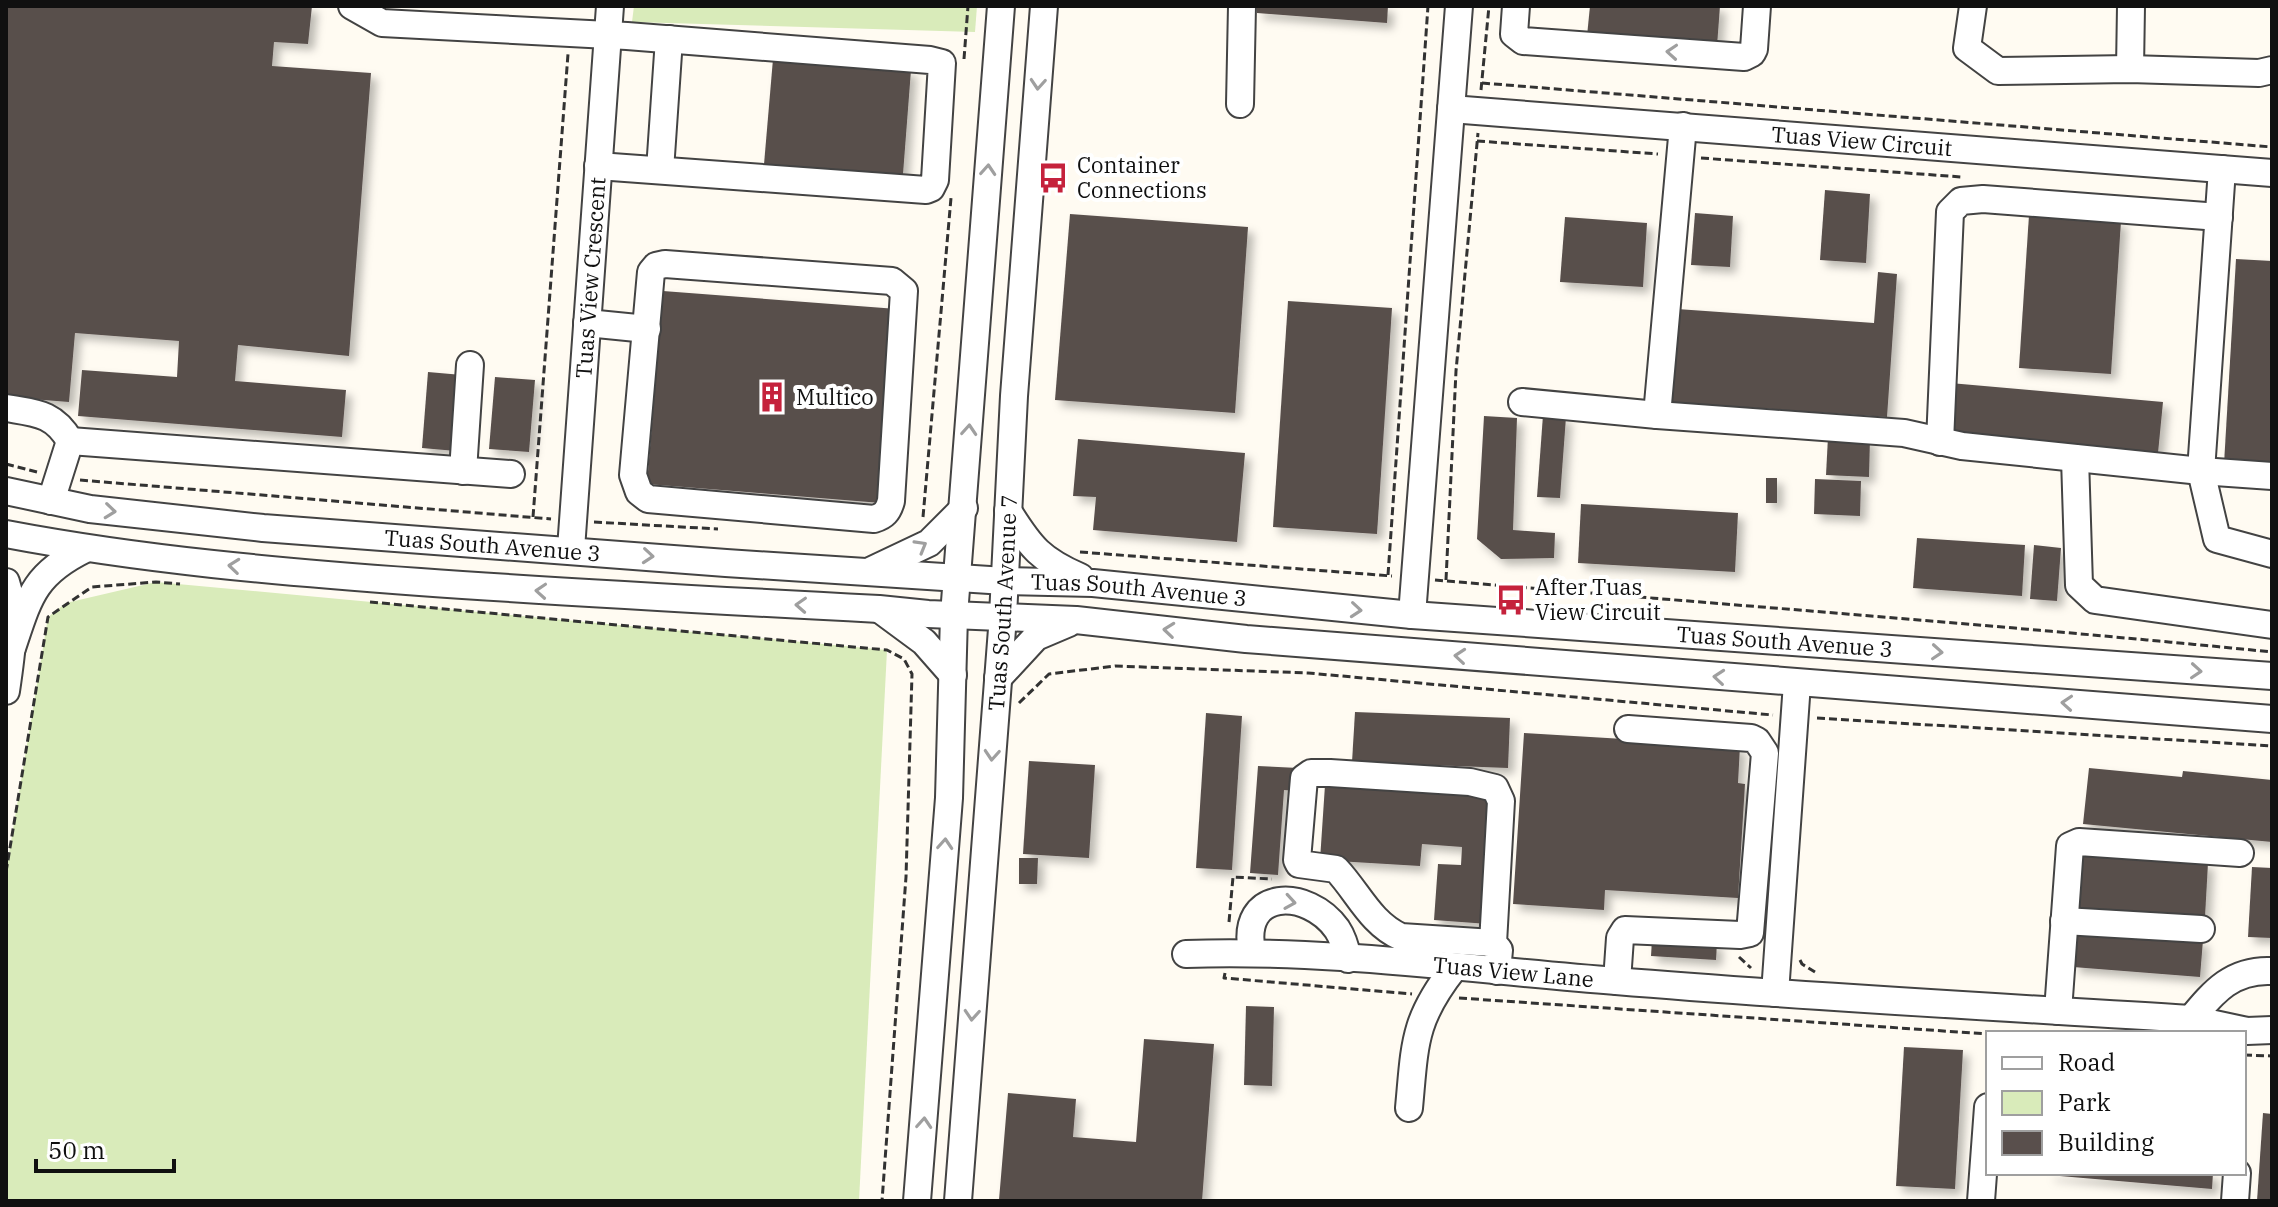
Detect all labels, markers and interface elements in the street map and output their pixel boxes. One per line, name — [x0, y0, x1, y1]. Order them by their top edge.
one-way arrow — [1665, 44, 1678, 61]
one-way arrow — [1030, 78, 1047, 91]
street label: Tuas View Circuit — [1770, 119, 1953, 162]
place label: Container Connections — [1077, 150, 1207, 204]
bus stop icon: Container Connections — [1036, 161, 1070, 195]
one-way arrow — [980, 163, 997, 176]
street label: Tuas View Crescent — [568, 176, 612, 379]
building icon: Multico — [755, 380, 789, 414]
place label: Multico — [796, 382, 874, 411]
one-way arrow — [960, 423, 977, 436]
street label: Tuas South Avenue 7 — [981, 494, 1023, 712]
one-way arrow — [104, 502, 117, 519]
street label: Tuas South Avenue 3 — [383, 522, 602, 567]
one-way arrow — [912, 540, 927, 556]
one-way arrow — [642, 547, 655, 564]
one-way arrow — [227, 557, 240, 574]
street label: Tuas South Avenue 3 — [1030, 567, 1248, 612]
place label: After Tuas View Circuit — [1535, 572, 1661, 626]
one-way arrow — [534, 583, 547, 600]
bus stop icon: After Tuas View Circuit — [1494, 583, 1528, 617]
one-way arrow — [794, 597, 807, 614]
one-way arrow — [1350, 601, 1363, 618]
street label: Tuas South Avenue 3 — [1676, 619, 1894, 663]
one-way arrow — [1162, 622, 1175, 639]
one-way arrow — [1931, 643, 1944, 660]
one-way arrow — [1453, 648, 1466, 665]
one-way arrow — [2190, 662, 2203, 679]
one-way arrow — [1712, 669, 1725, 686]
one-way arrow — [2060, 695, 2073, 712]
one-way arrow — [984, 749, 1001, 762]
one-way arrow — [936, 837, 953, 850]
one-way arrow — [1283, 893, 1296, 910]
street label: Tuas View Lane — [1432, 949, 1595, 993]
one-way arrow — [964, 1009, 981, 1022]
legend — [1986, 1031, 2246, 1175]
text: Road — [2058, 1046, 2115, 1078]
text: Park — [2058, 1086, 2110, 1118]
one-way arrow — [915, 1116, 932, 1129]
scale bar — [36, 1123, 174, 1173]
text: Building — [2058, 1126, 2154, 1158]
text: 50 m — [48, 1134, 105, 1166]

